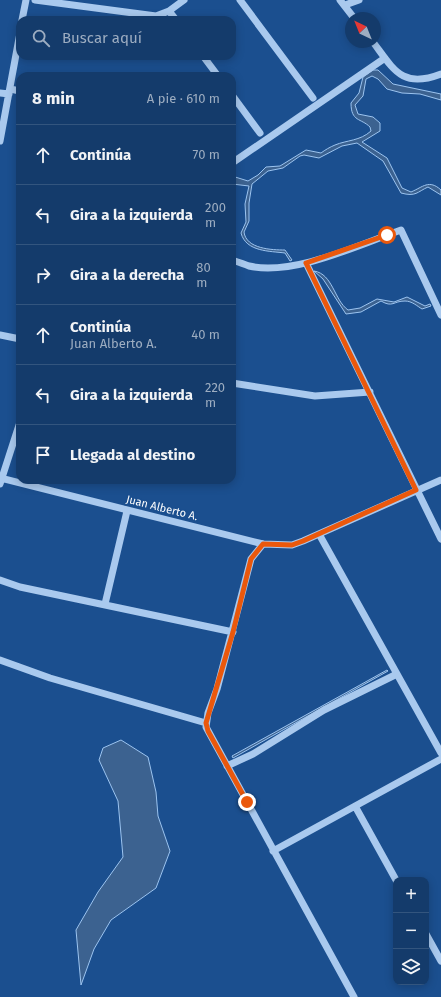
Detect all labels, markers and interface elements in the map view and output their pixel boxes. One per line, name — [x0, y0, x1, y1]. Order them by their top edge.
north arrow — [345, 12, 381, 48]
search box — [16, 16, 236, 60]
icon: search — [30, 27, 52, 49]
text: Buscar aquí — [62, 29, 142, 47]
text: 8 min — [32, 88, 75, 109]
text: A pie · 610 m — [147, 91, 220, 106]
icon: ahead — [32, 144, 54, 166]
text: Continúa — [70, 146, 131, 164]
text: 70 m — [193, 147, 220, 162]
text: 200 m — [205, 200, 226, 230]
icon: left — [32, 204, 54, 226]
text: Gira a la izquierda — [70, 206, 193, 224]
route start — [378, 226, 396, 244]
text: 80 m — [196, 260, 211, 290]
icon: right — [32, 264, 54, 286]
text: Gira a la derecha — [70, 266, 184, 284]
text: Continúa — [70, 318, 131, 336]
icon: ahead — [32, 324, 54, 346]
text: 40 m — [191, 327, 220, 342]
text: Juan Alberto A. — [70, 336, 157, 351]
text: 220 m — [205, 380, 225, 410]
icon: left — [32, 384, 54, 406]
text: Gira a la izquierda — [70, 386, 193, 404]
icon: arrive — [32, 444, 54, 466]
text: Llegada al destino — [70, 446, 195, 464]
street label: Juan Alberto A. — [125, 493, 200, 523]
route end — [238, 793, 256, 811]
map controls — [393, 877, 429, 985]
button: + — [393, 877, 429, 913]
button: − — [393, 913, 429, 949]
button: layers — [393, 949, 429, 985]

